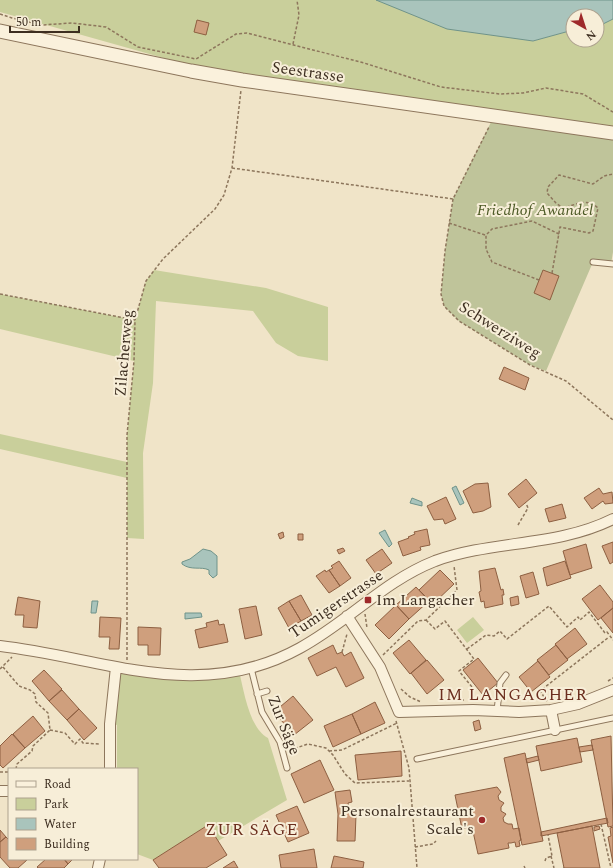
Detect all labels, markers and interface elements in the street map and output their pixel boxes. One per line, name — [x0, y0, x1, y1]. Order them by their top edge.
scale bar — [10, 8, 79, 34]
north arrow — [565, 8, 605, 48]
text: 50 m — [16, 13, 41, 32]
text: N — [582, 26, 600, 45]
street label: Seestrasse — [270, 55, 346, 89]
park label: Friedhof Awandel — [477, 198, 593, 222]
street label: Schwerziweg — [454, 295, 546, 365]
street label: Zilacherweg — [108, 308, 140, 398]
street label: Tumigerstrasse — [284, 563, 388, 645]
place label: Im Langacher — [376, 588, 475, 612]
marker: Im Langacher — [363, 595, 373, 605]
district label: IM LANGACHER — [438, 682, 588, 708]
street label: Zur Säge — [261, 692, 307, 758]
legend — [8, 768, 138, 860]
text: Road — [44, 775, 71, 794]
text: Park — [44, 795, 69, 814]
place label: Personalrestaurant Scale's — [340, 799, 474, 841]
text: Water — [44, 815, 76, 834]
marker: Personalrestaurant Scale's — [477, 815, 487, 825]
district label: ZUR SÄGE — [205, 817, 299, 843]
text: Building — [44, 835, 90, 854]

